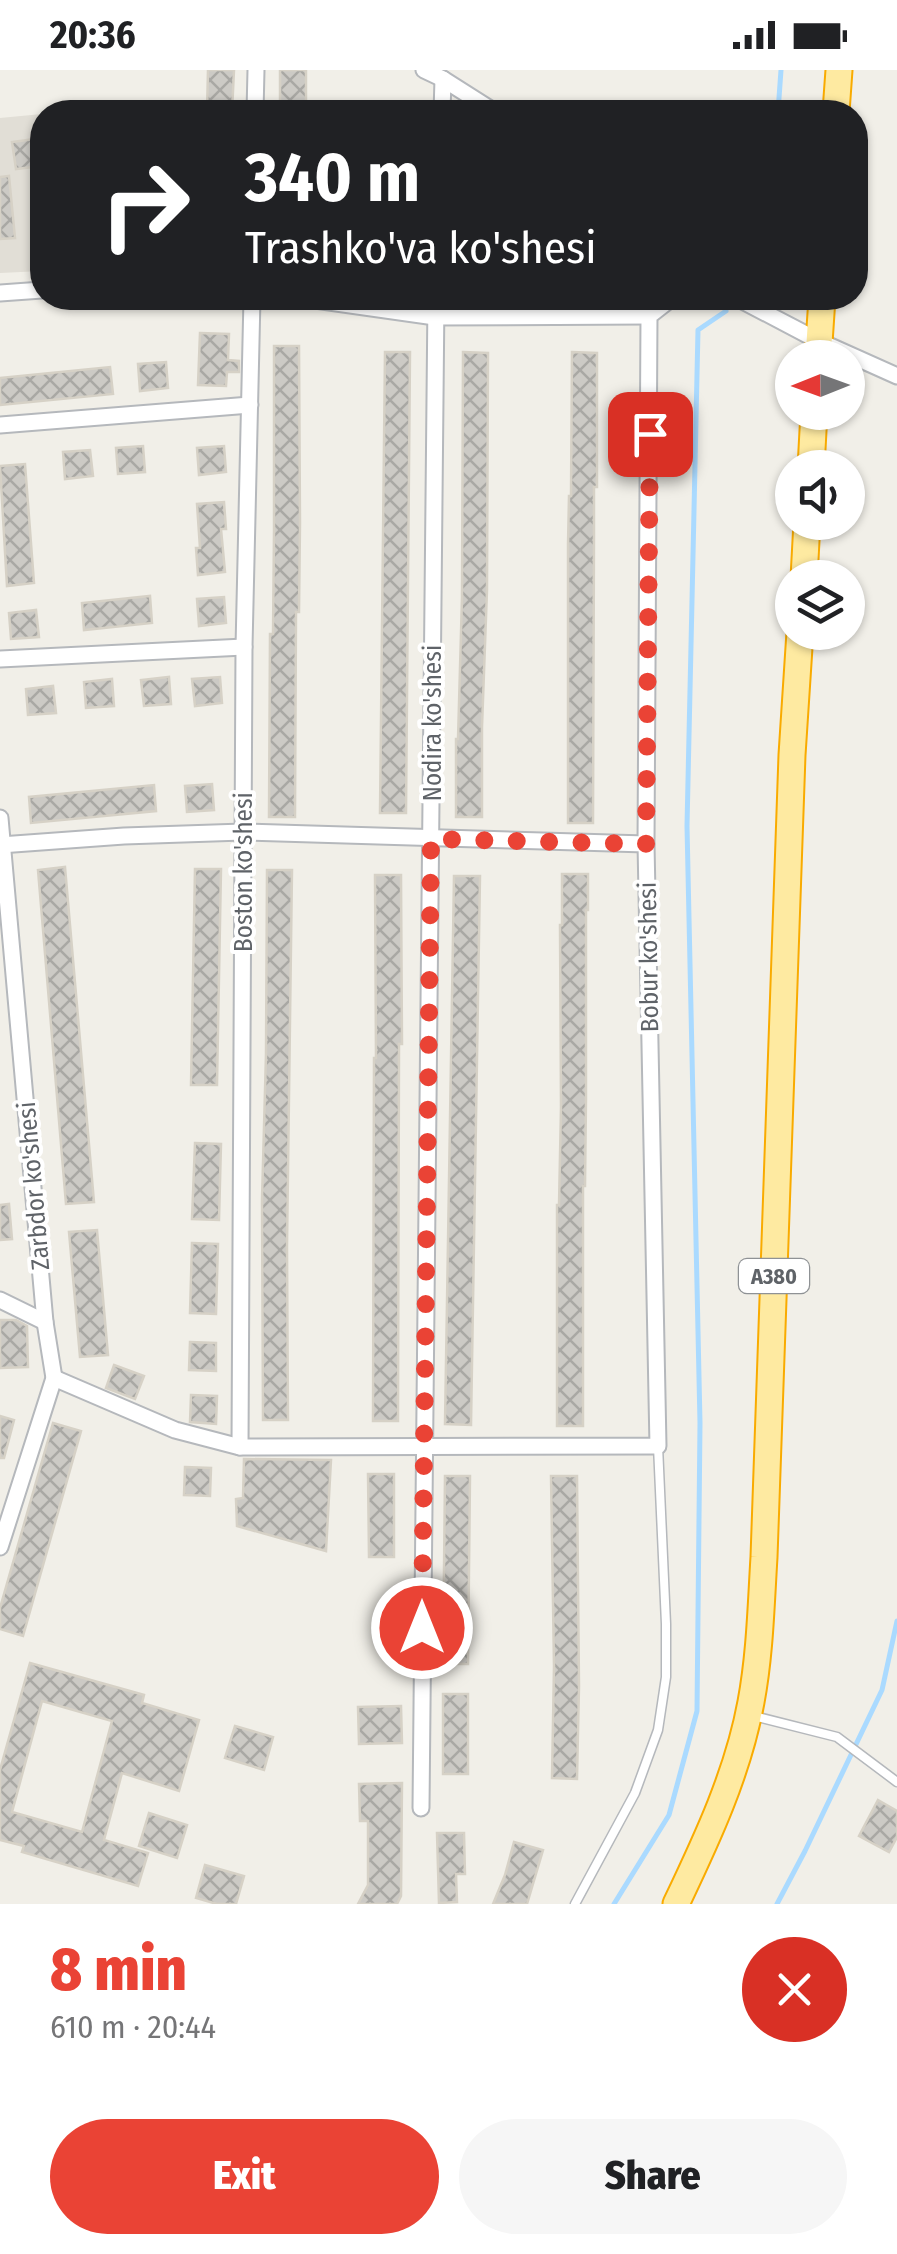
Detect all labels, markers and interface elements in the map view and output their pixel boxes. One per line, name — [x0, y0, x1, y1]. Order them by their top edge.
text: 20:36 — [50, 12, 136, 58]
text: 340 m — [245, 136, 420, 220]
icon: right — [80, 140, 210, 270]
text: Trashko'va ko'shesi — [245, 221, 597, 275]
north arrow — [775, 340, 865, 430]
map controls — [775, 340, 865, 650]
pin — [608, 392, 693, 477]
icon: arrive — [623, 407, 678, 462]
button: sound — [775, 450, 865, 540]
button: layers — [775, 560, 865, 650]
street label: Nodira ko'shesi — [418, 645, 448, 801]
street label: Boston ko'shesi — [229, 792, 259, 952]
street label: Bobur ko'shesi — [633, 882, 665, 1032]
street label: Zarbdor ko'shesi — [12, 1100, 56, 1271]
road number: A380 — [739, 1259, 809, 1293]
position arrow — [370, 1576, 474, 1680]
text: 8 min — [50, 1934, 187, 2006]
button: close — [742, 1937, 847, 2042]
text: 610 m · 20:44 — [50, 2008, 216, 2046]
button: Exit — [50, 2119, 439, 2234]
button: Share — [459, 2119, 847, 2234]

